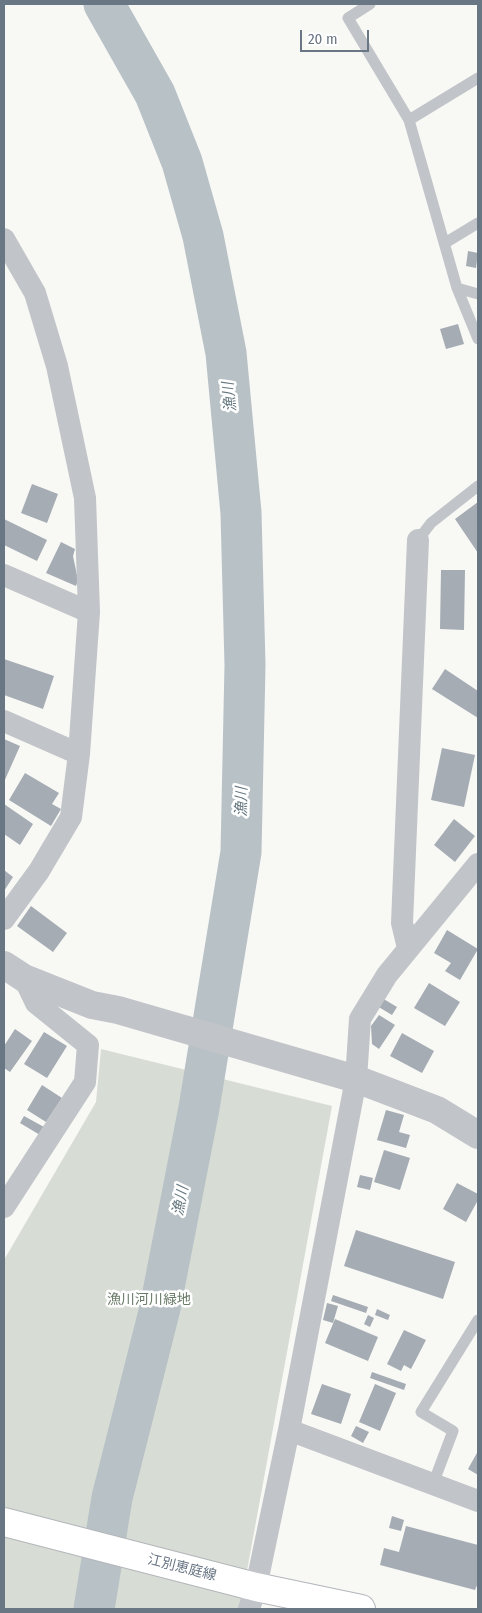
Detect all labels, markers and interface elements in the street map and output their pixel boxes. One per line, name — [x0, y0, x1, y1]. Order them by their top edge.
scale bar — [302, 20, 371, 52]
text: 20 m — [308, 30, 338, 48]
water label: 漁川 — [219, 381, 241, 413]
water label: 漁川 — [233, 787, 251, 817]
water label: 漁川 — [169, 1185, 193, 1217]
park label: 漁川河川緑地 — [107, 1292, 191, 1308]
street label: 江別恵庭線 — [146, 1551, 218, 1585]

